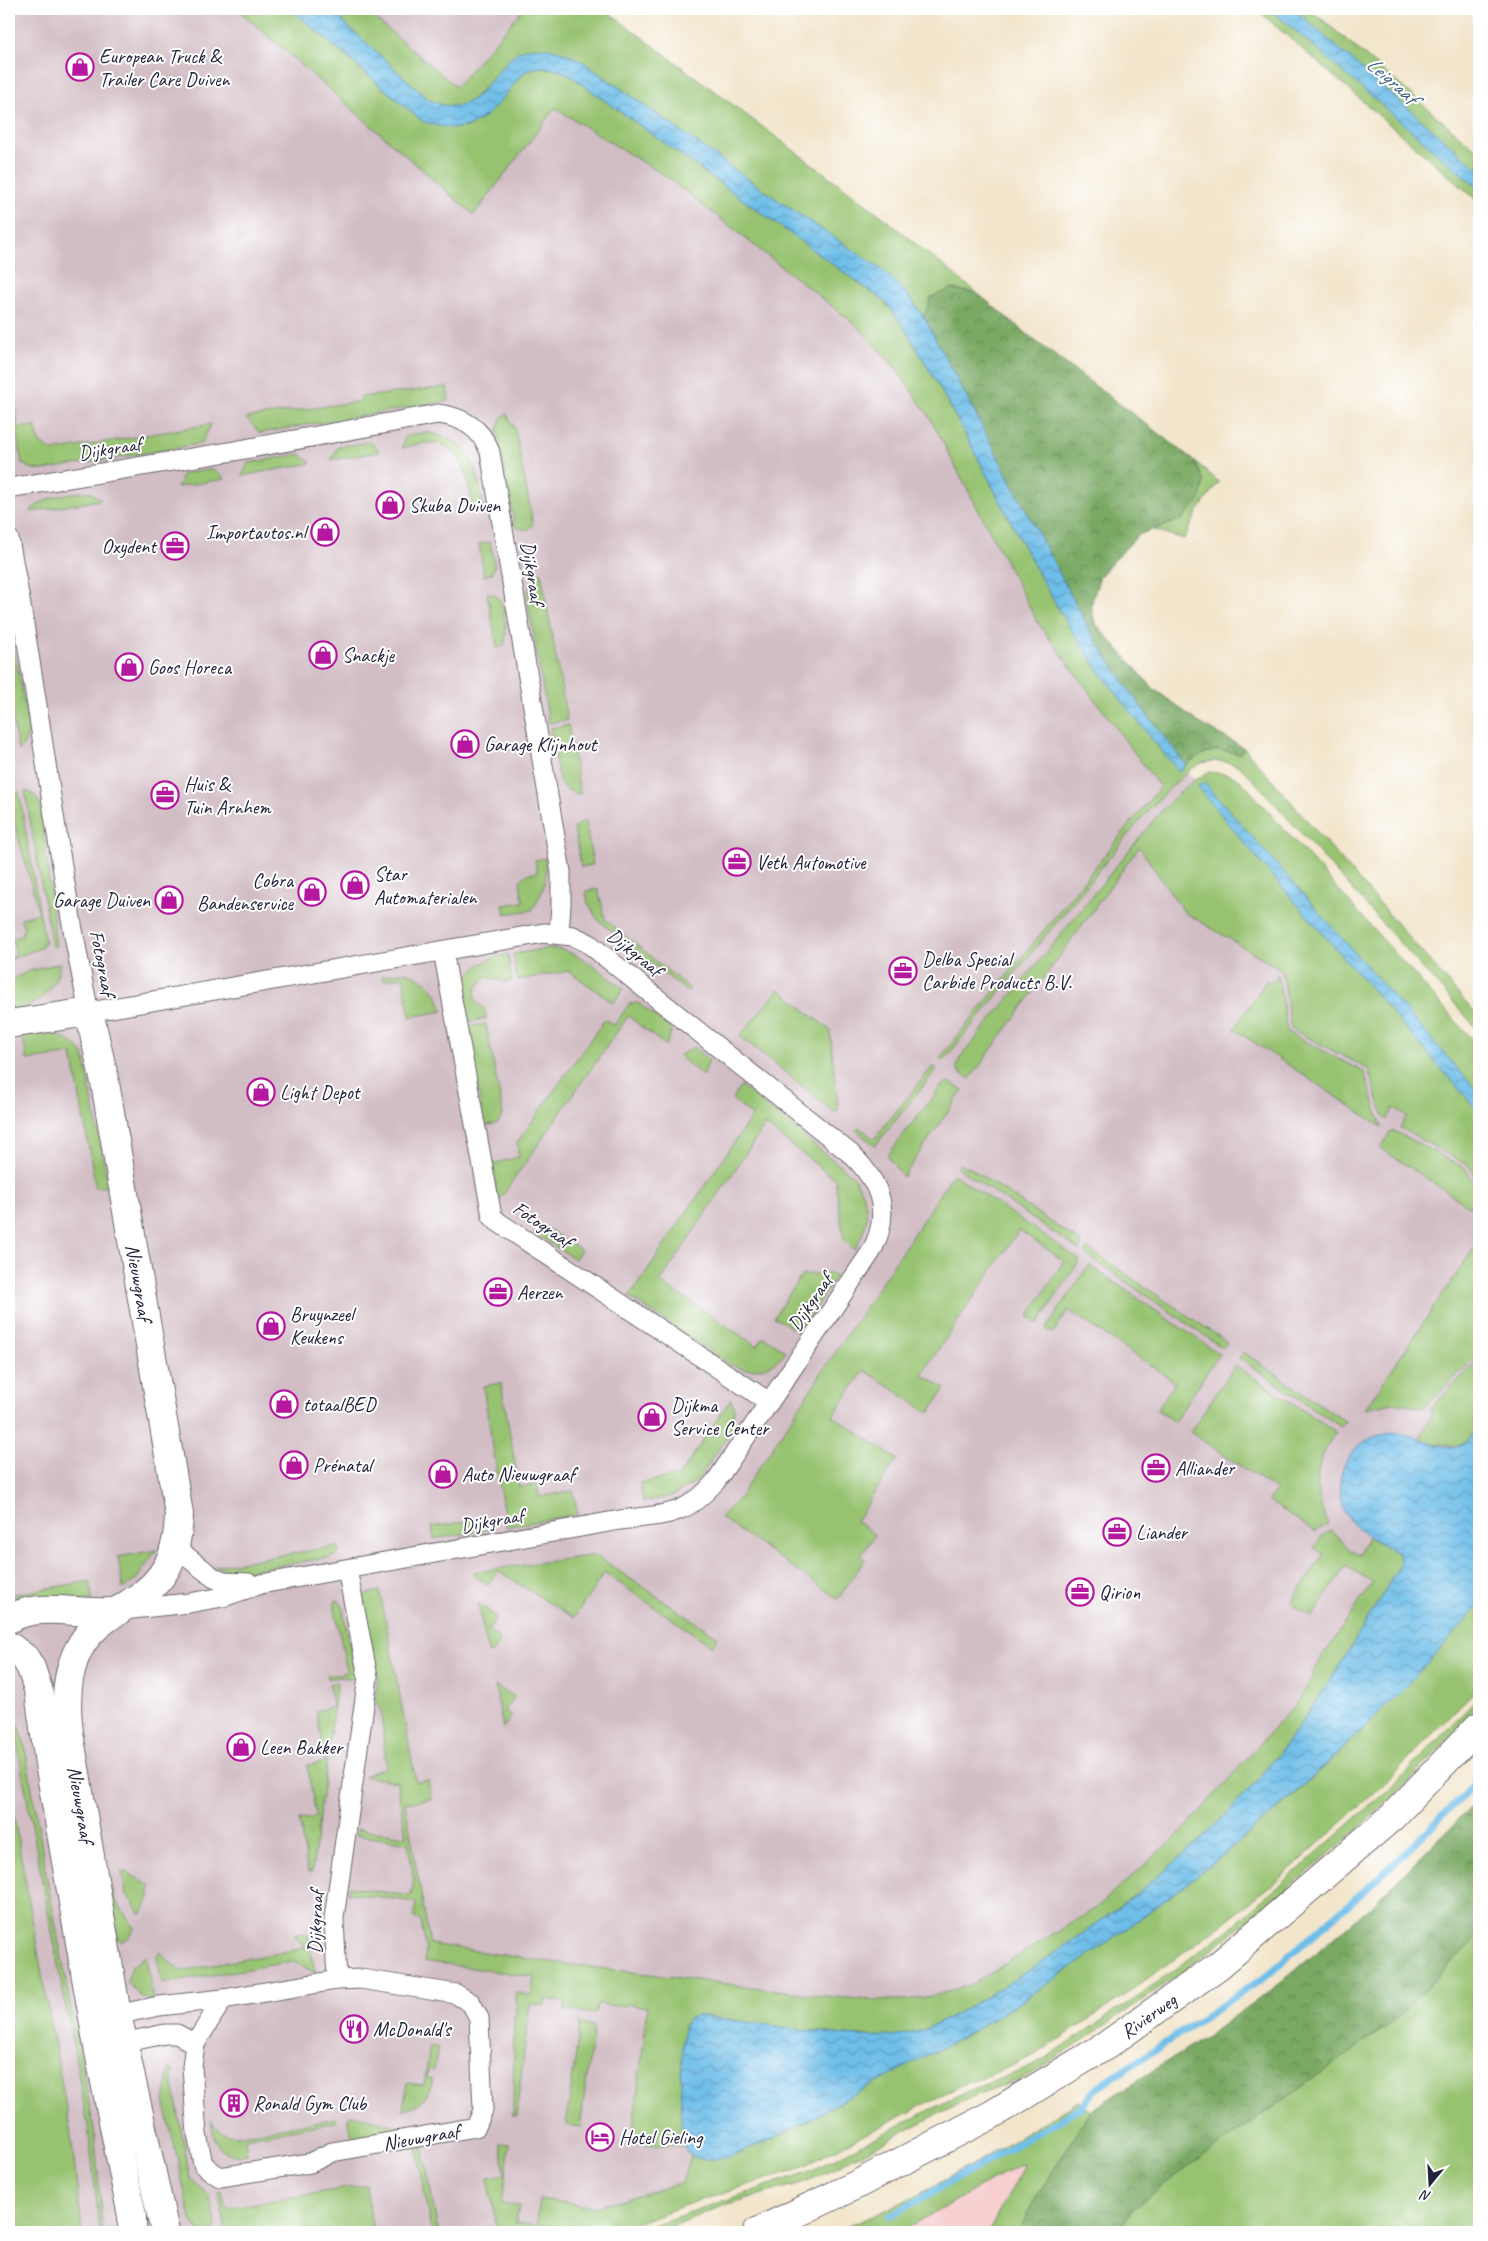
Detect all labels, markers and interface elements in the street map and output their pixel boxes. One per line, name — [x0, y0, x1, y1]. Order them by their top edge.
place label: European Truck & Trailer Care Duiven — [99, 44, 231, 92]
water label: Leigraaf — [1361, 51, 1429, 114]
shop icon: European Truck & Trailer Care Duiven — [65, 52, 95, 82]
street label: Dijkgraaf — [77, 431, 147, 466]
shop icon: Skuba Duiven — [375, 490, 405, 520]
place label: Skuba Duiven — [409, 493, 501, 518]
shop icon: Importautos.nl — [310, 517, 340, 547]
place label: Importautos.nl — [206, 520, 310, 545]
office icon: Oxydent — [160, 531, 190, 561]
place label: Oxydent — [102, 534, 158, 559]
street label: Dijkgraaf — [515, 540, 550, 610]
shop icon: Snackje — [308, 640, 338, 670]
place label: Snackje — [342, 643, 395, 668]
shop icon: Goos Horeca — [114, 652, 144, 682]
place label: Goos Horeca — [148, 655, 233, 680]
shop icon: Garage Klijnhout — [450, 729, 480, 759]
place label: Garage Klijnhout — [484, 732, 599, 757]
place label: Huis & Tuin Arnhem — [184, 772, 272, 820]
office icon: Huis & Tuin Arnhem — [150, 780, 180, 810]
office icon: Veth Automotive — [722, 847, 752, 877]
place label: Veth Automotive — [756, 850, 867, 875]
place label: Star Automaterialen — [374, 862, 477, 910]
place label: Cobra Bandenservice — [197, 868, 295, 916]
shop icon: Star Automaterialen — [340, 870, 370, 900]
shop icon: Cobra Bandenservice — [297, 877, 327, 907]
shop icon: Garage Duiven — [154, 885, 184, 915]
place label: Garage Duiven — [53, 888, 151, 913]
street label: Dijkgraaf — [602, 923, 670, 985]
street label: Fotograaf — [84, 928, 122, 1002]
place label: Delba Special Carbide Products B.V. — [922, 947, 1072, 995]
office icon: Delba Special Carbide Products B.V. — [888, 956, 918, 986]
shop icon: Light Depot — [246, 1077, 276, 1107]
place label: Light Depot — [280, 1080, 362, 1105]
street label: Fotograaf — [508, 1195, 581, 1256]
street label: Nieuwgraaf — [120, 1242, 158, 1327]
street label: Dijkgraaf — [782, 1266, 841, 1336]
office icon: Aerzen — [483, 1277, 513, 1307]
place label: Aerzen — [517, 1280, 564, 1305]
place label: Bruynzeel Keukens — [290, 1302, 357, 1350]
shop icon: Bruynzeel Keukens — [256, 1311, 286, 1341]
shop icon: totaalBED — [269, 1389, 299, 1419]
place label: totaalBED — [303, 1392, 377, 1417]
place label: Dijkma Service Center — [671, 1393, 770, 1441]
shop icon: Dijkma Service Center — [637, 1402, 667, 1432]
shop icon: Prénatal — [279, 1450, 309, 1480]
place label: Prénatal — [313, 1453, 375, 1478]
office icon: Alliander — [1141, 1453, 1171, 1483]
place label: Alliander — [1175, 1456, 1236, 1481]
shop icon: Auto Nieuwgraaf — [428, 1459, 458, 1489]
place label: Auto Nieuwgraaf — [462, 1462, 579, 1487]
street label: Dijkgraaf — [459, 1502, 530, 1538]
office icon: Liander — [1102, 1517, 1132, 1547]
place label: Liander — [1136, 1520, 1189, 1545]
office icon: Qirion — [1065, 1577, 1095, 1607]
place label: Qirion — [1099, 1580, 1141, 1605]
shop icon: Leen Bakker — [226, 1732, 256, 1762]
place label: Leen Bakker — [260, 1735, 344, 1760]
street label: Nieuwgraaf — [62, 1764, 100, 1849]
street label: Dijkgraaf — [302, 1886, 329, 1954]
street label: Rivierweg — [1116, 1987, 1182, 2044]
restaurant icon: McDonald's — [339, 2014, 369, 2044]
place label: McDonald's — [373, 2017, 453, 2042]
building icon: Ronald Gym Club — [219, 2088, 249, 2118]
place label: Ronald Gym Club — [253, 2091, 368, 2116]
street label: Nieuwgraaf — [381, 2118, 465, 2157]
hotel icon: Hotel Gieling — [585, 2122, 615, 2152]
place label: Hotel Gieling — [619, 2125, 704, 2150]
north arrow — [1406, 2158, 1456, 2208]
text: N — [1417, 2186, 1433, 2205]

